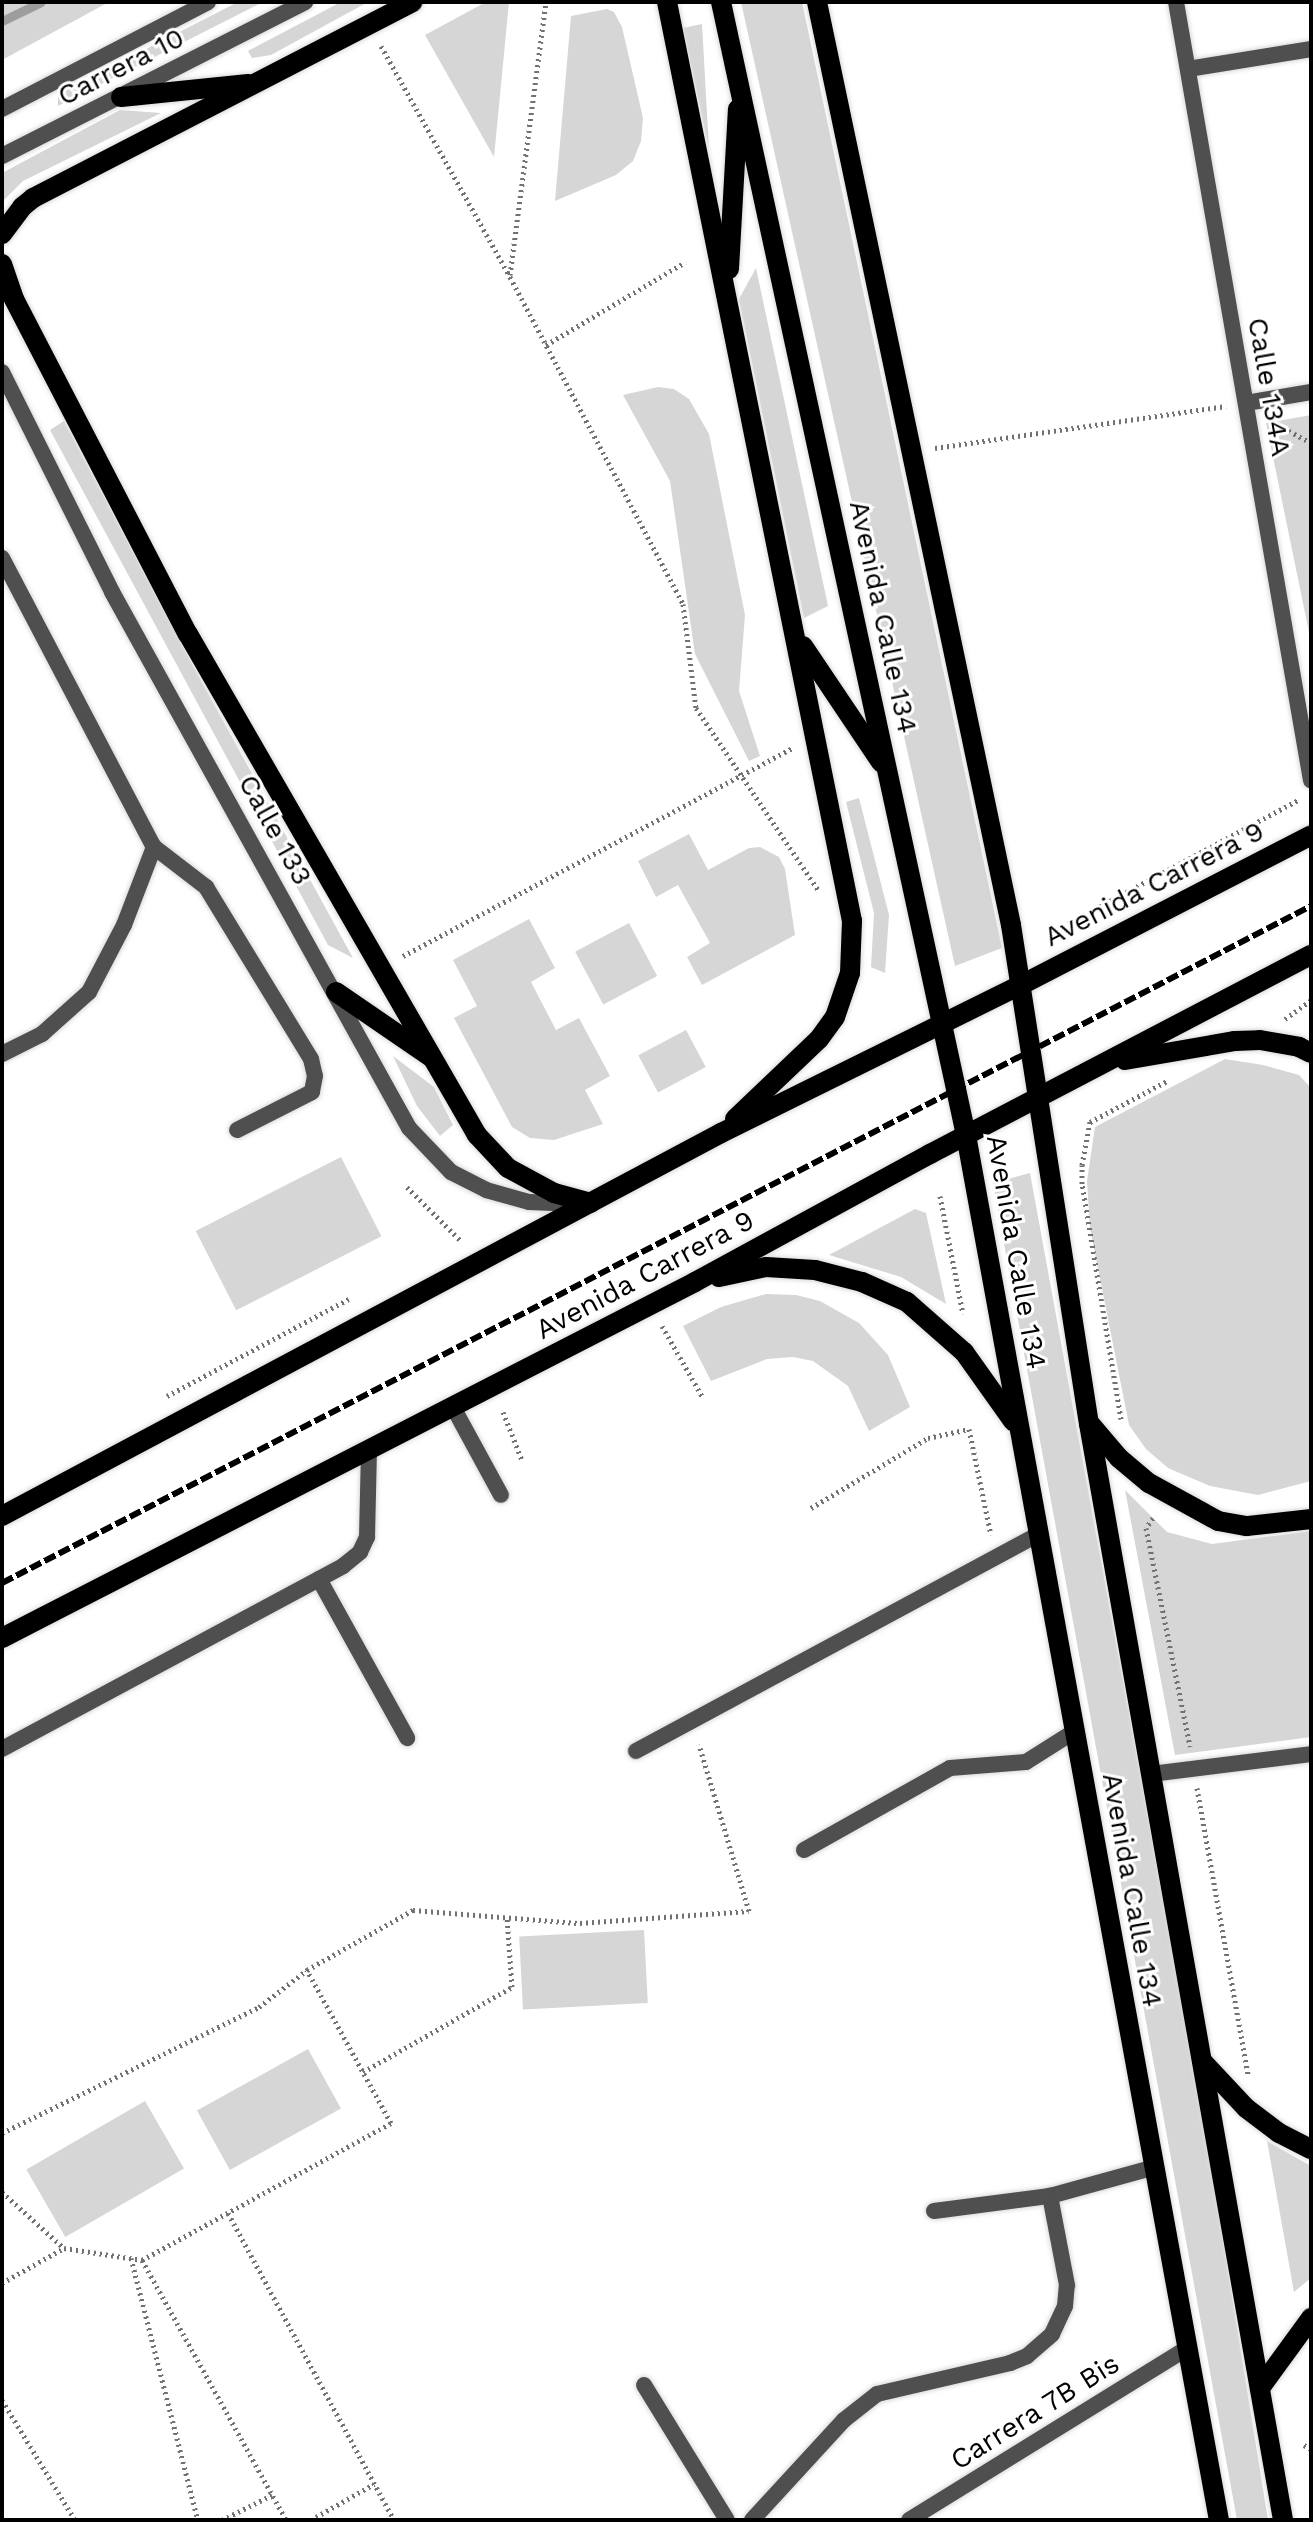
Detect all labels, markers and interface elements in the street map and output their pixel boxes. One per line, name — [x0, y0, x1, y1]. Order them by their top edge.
street label: Carrera 10 — [52, 21, 190, 113]
street label: Calle 134A — [1240, 315, 1298, 459]
street label: Avenida Calle 134 — [842, 497, 924, 737]
street label: Calle 133 — [231, 769, 319, 891]
street label: Avenida Carrera 9 — [1038, 814, 1270, 954]
street label: Avenida Calle 134 — [979, 1132, 1053, 1372]
street label: Avenida Carrera 9 — [530, 1203, 760, 1347]
street label: Avenida Calle 134 — [1095, 1770, 1169, 2010]
street label: Carrera 7B Bis — [944, 2346, 1126, 2478]

